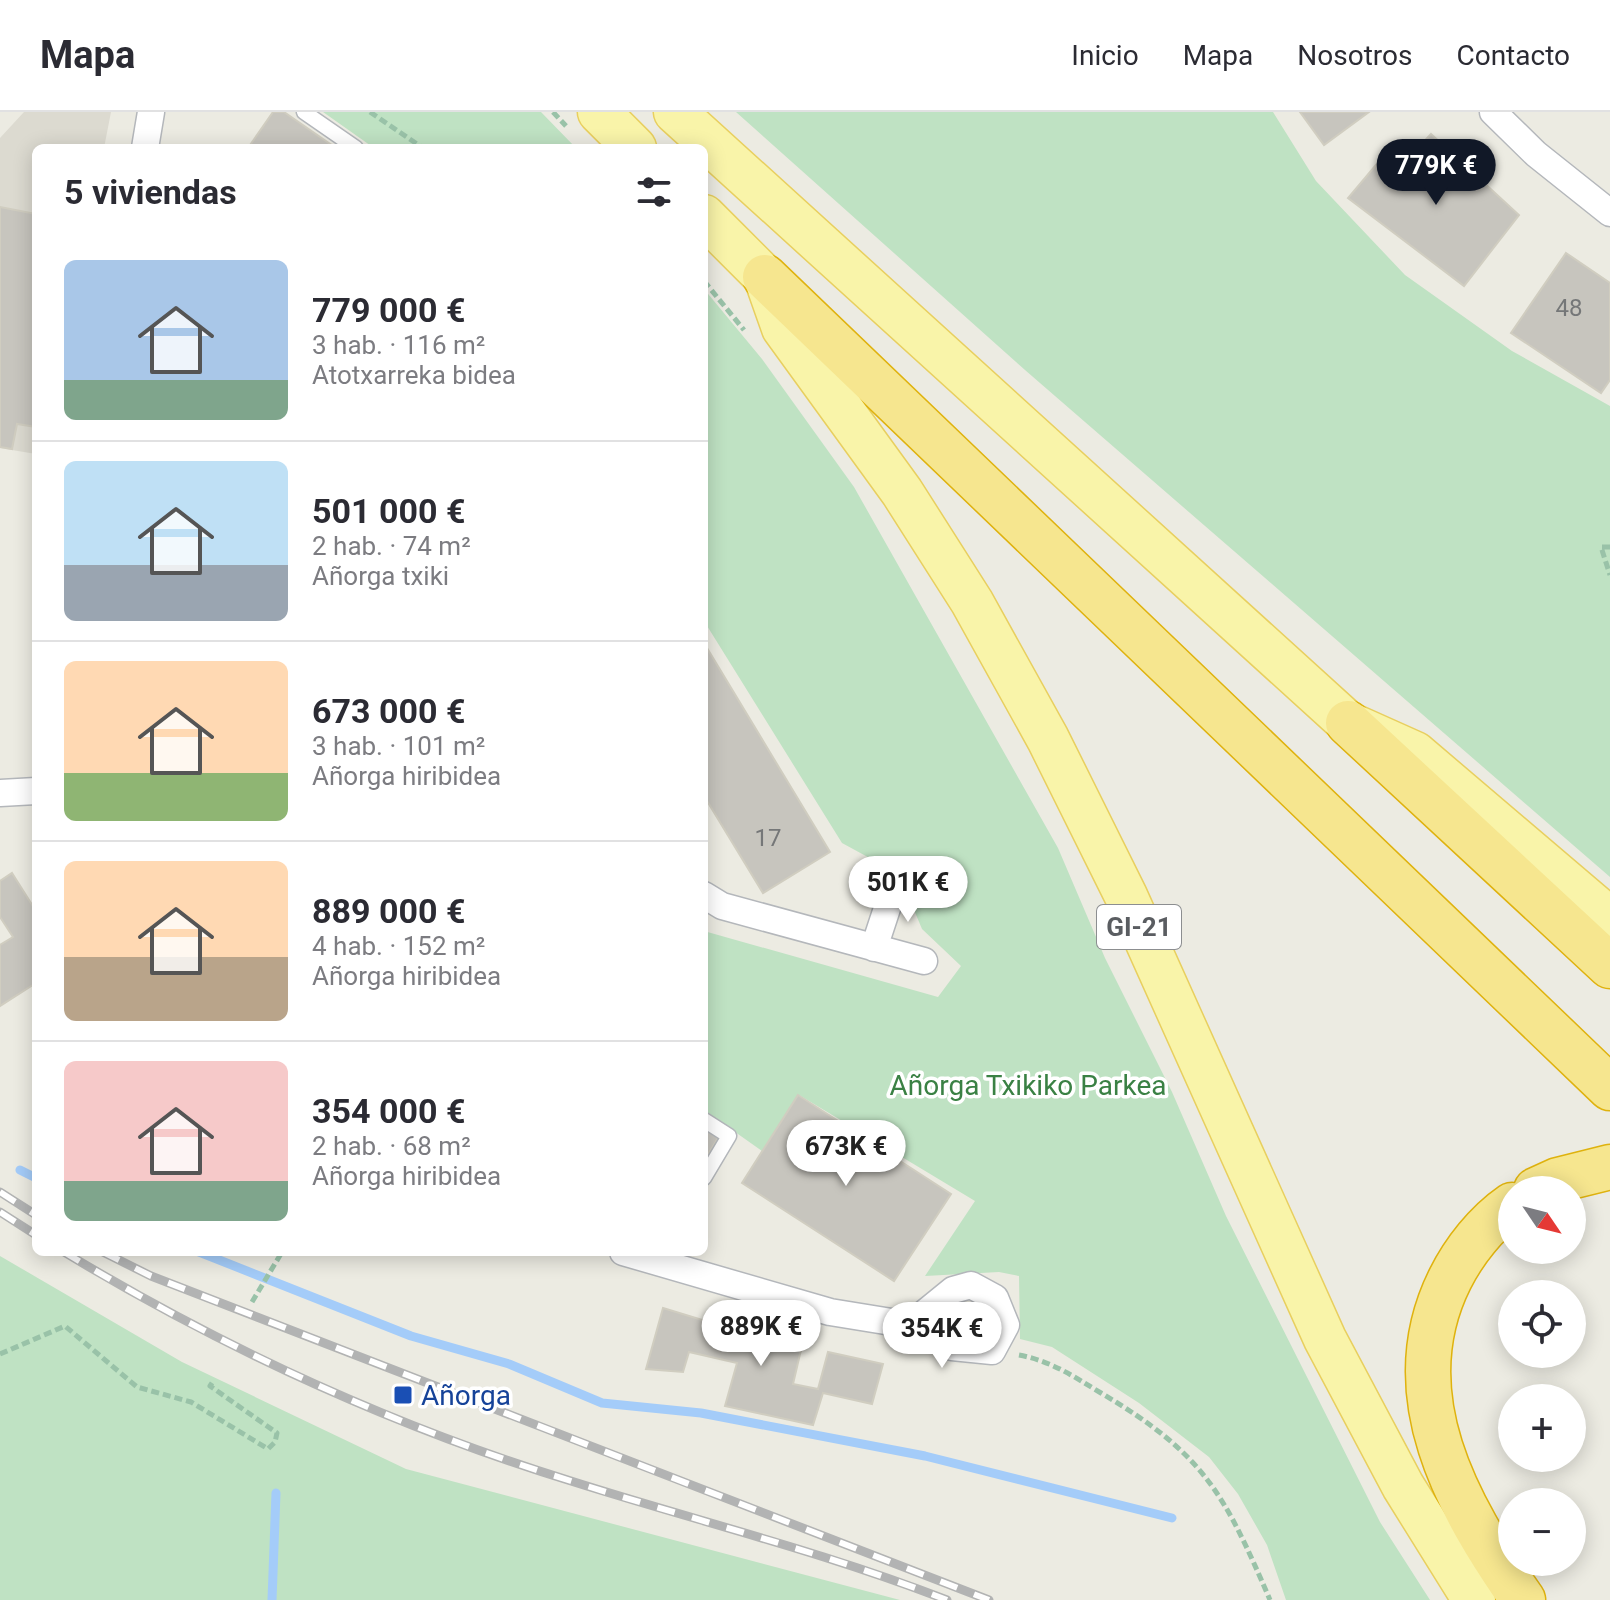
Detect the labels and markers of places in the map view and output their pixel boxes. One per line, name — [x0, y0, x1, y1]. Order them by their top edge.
pin: 779K € — [1371, 139, 1501, 207]
pin: 501K € — [843, 856, 973, 924]
pin: 673K € — [781, 1120, 911, 1188]
pin: 889K € — [696, 1300, 826, 1368]
pin: 354K € — [877, 1302, 1007, 1370]
place label: Añorga — [421, 1379, 511, 1412]
marker: Añorga — [392, 1384, 414, 1406]

